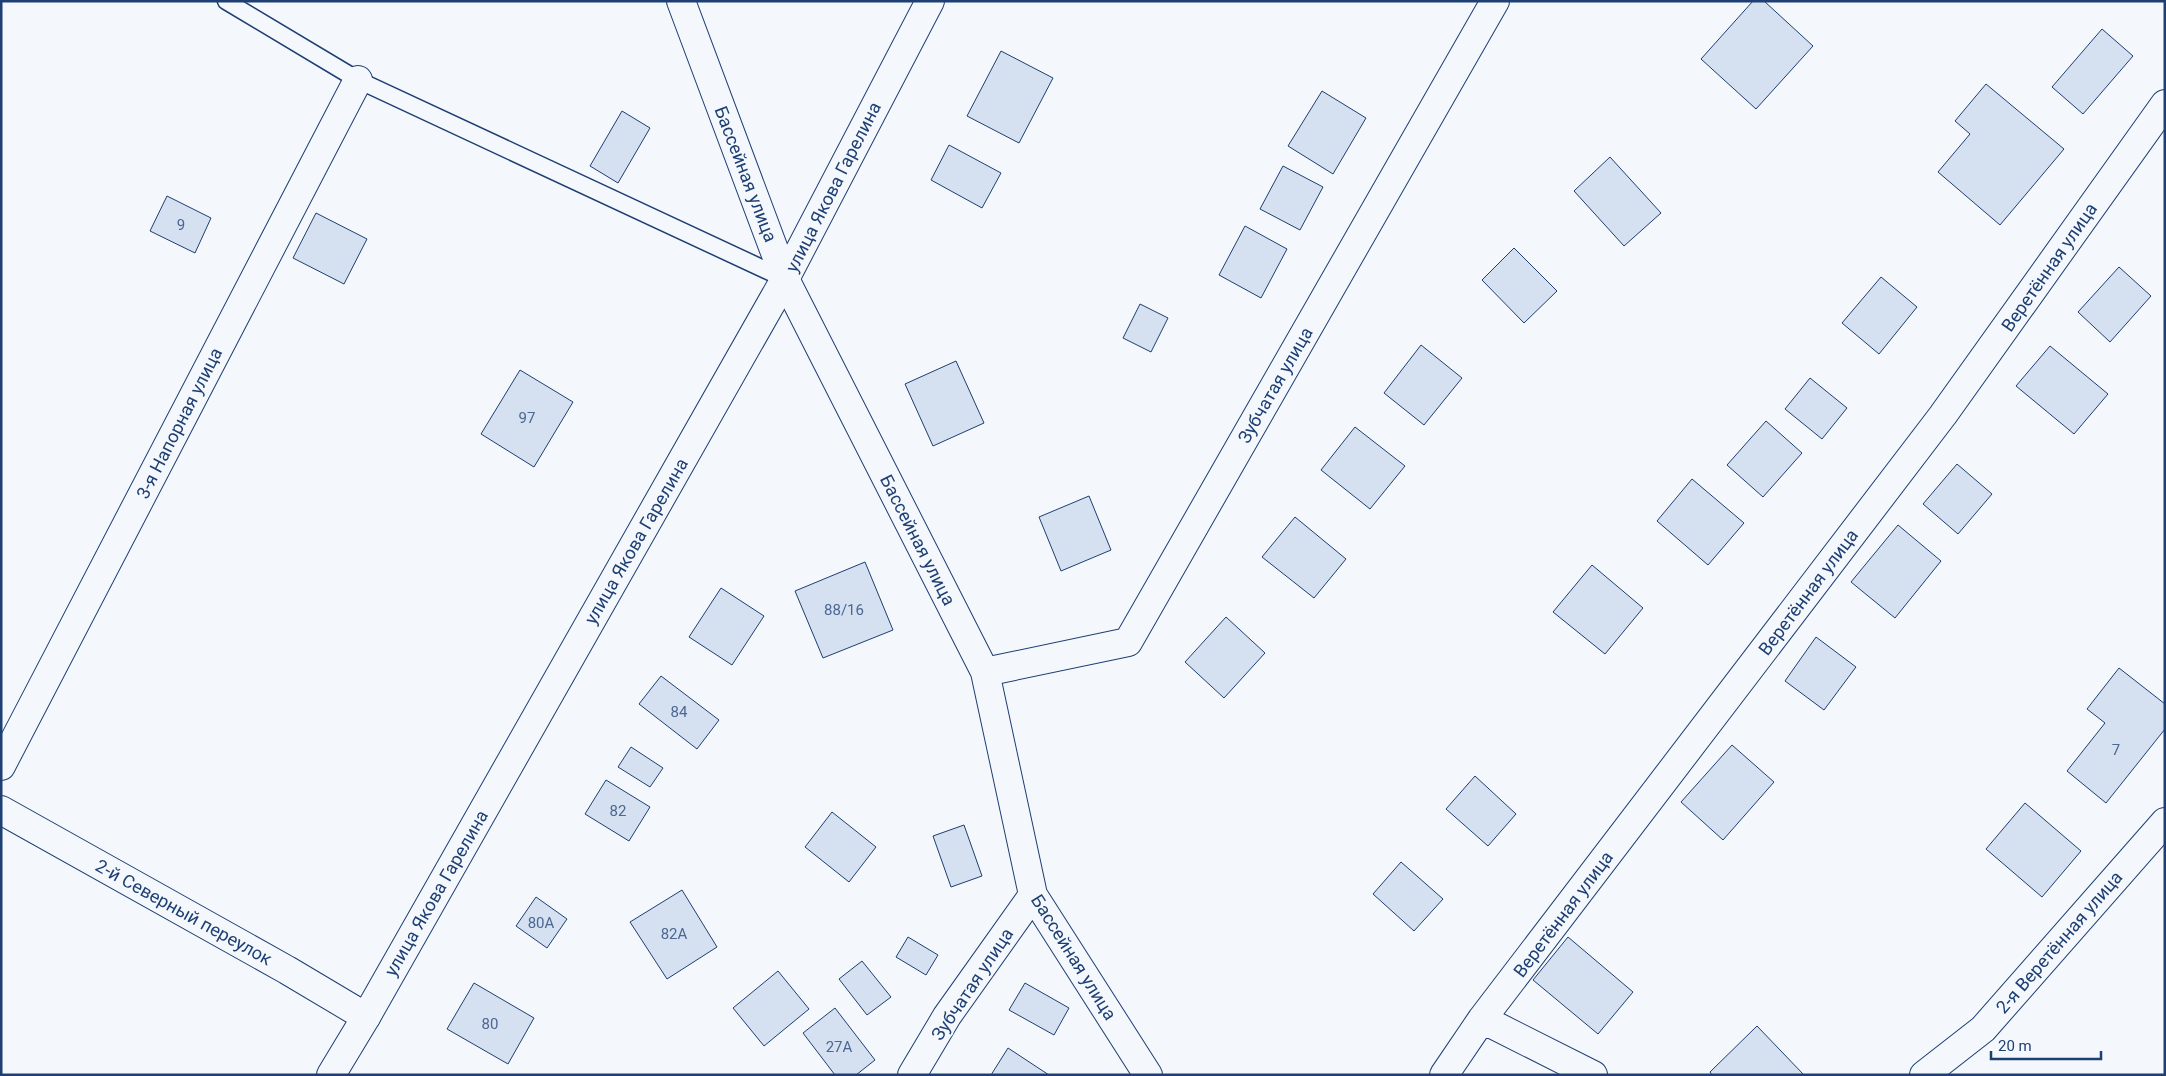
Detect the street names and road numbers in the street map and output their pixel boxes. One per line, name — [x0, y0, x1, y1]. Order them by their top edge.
street label: улица Якова Гарелина — [781, 98, 885, 276]
street label: Бассейная улица — [710, 103, 782, 245]
street label: Веретённая улица — [1997, 199, 2101, 335]
street label: Зубчатая улица — [1233, 323, 1317, 447]
street label: 3-я Напорная улица — [132, 344, 226, 502]
street label: улица Якова Гарелина — [580, 454, 692, 628]
street label: Бассейная улица — [876, 471, 960, 609]
street label: Веретённая улица — [1754, 525, 1862, 659]
street label: улица Якова Гарелина — [380, 806, 492, 980]
street label: Веретённая улица — [1509, 847, 1617, 981]
street label: 2-й Северный переулок — [92, 855, 276, 969]
street label: 2-я Веретённая улица — [1992, 867, 2126, 1017]
street label: Бассейная улица — [1027, 890, 1121, 1024]
street label: Зубчатая улица — [927, 924, 1017, 1044]

